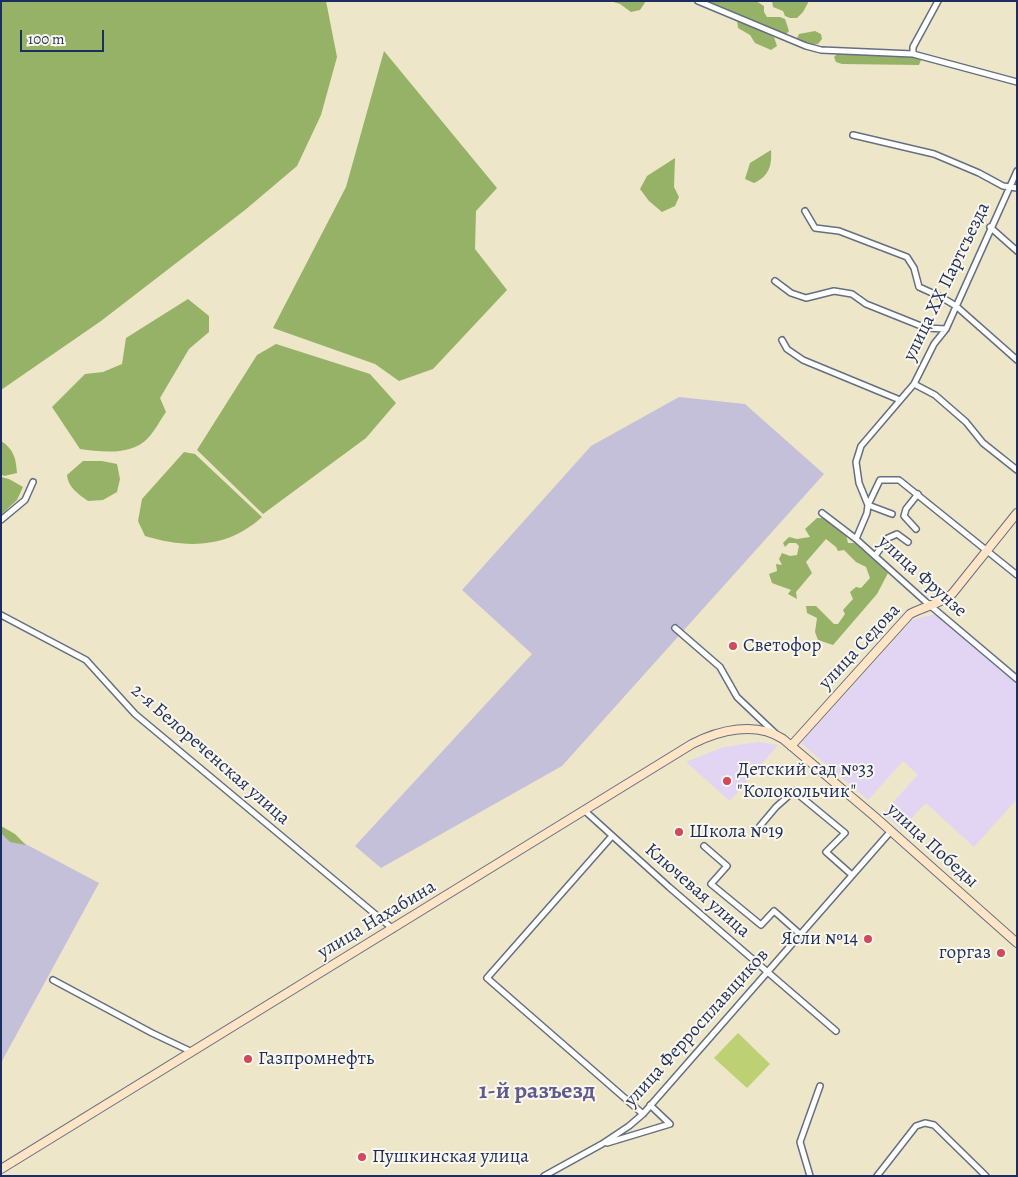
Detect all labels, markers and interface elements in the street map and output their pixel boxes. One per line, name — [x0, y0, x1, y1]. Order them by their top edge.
scale bar — [22, 20, 106, 52]
text: 100 m — [28, 29, 65, 49]
street label: улица XX Партсъезда — [899, 199, 995, 365]
street label: улица Фрунзе — [873, 531, 971, 623]
street label: улица Седова — [814, 599, 906, 695]
place label: Светофор — [743, 635, 821, 657]
marker: Светофор — [727, 640, 739, 652]
street label: 2-я Белореченская улица — [126, 680, 294, 830]
place label: Детский сад №33 "Колокольчик" — [737, 759, 874, 803]
marker: Детский сад №33 "Колокольчик" — [721, 775, 733, 787]
street label: улица Победы — [881, 799, 983, 893]
place label: Школа №19 — [689, 821, 783, 843]
marker: Школа №19 — [673, 826, 685, 838]
street label: Ключевая улица — [640, 839, 754, 943]
street label: улица Нахабина — [314, 876, 440, 964]
place label: Ясли №14 — [781, 928, 858, 950]
marker: Ясли №14 — [862, 933, 874, 945]
place label: горгаз — [939, 942, 991, 964]
street label: улица Ферросплавщиков — [620, 944, 774, 1112]
marker: горгаз — [995, 947, 1007, 959]
place label: Газпромнефть — [258, 1048, 374, 1070]
marker: Газпромнефть — [242, 1053, 254, 1065]
district label: 1-й разъезд — [479, 1078, 595, 1106]
place label: Пушкинская улица — [372, 1146, 529, 1168]
marker: Пушкинская улица — [356, 1151, 368, 1163]

